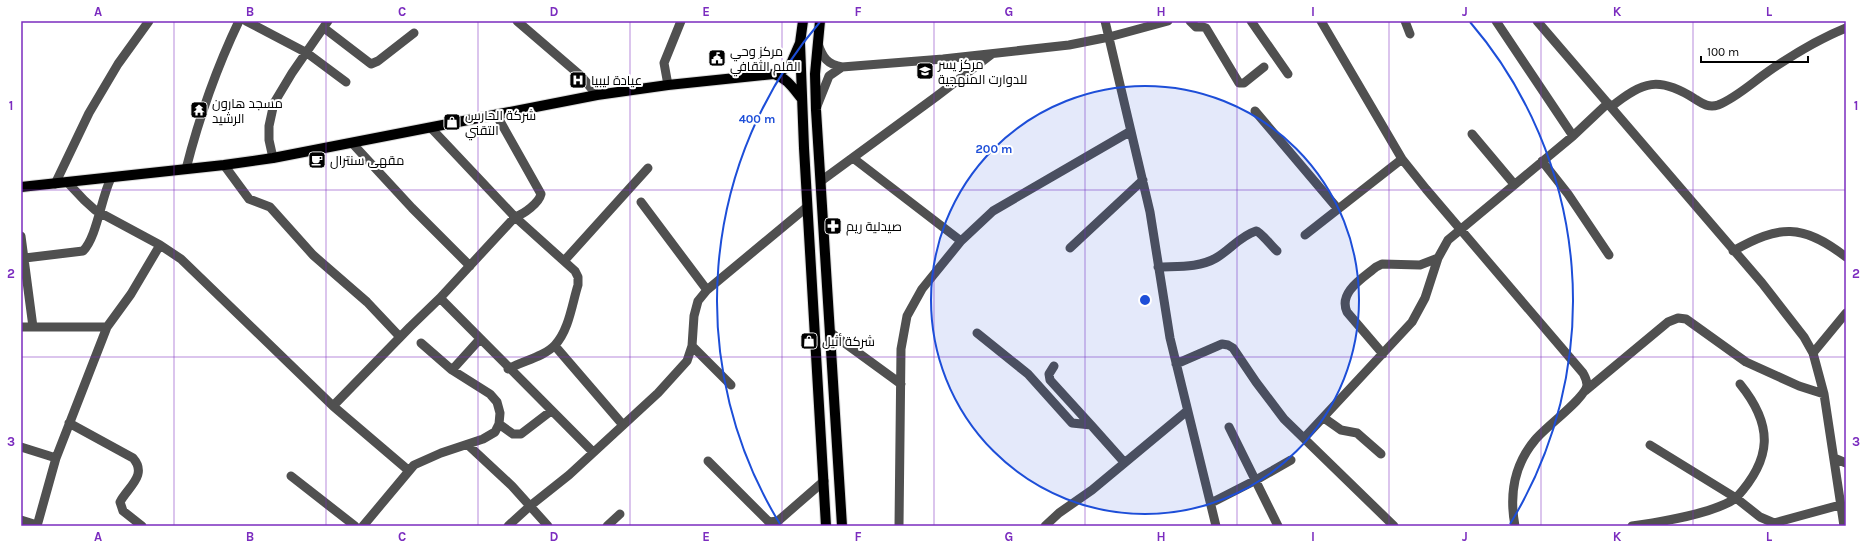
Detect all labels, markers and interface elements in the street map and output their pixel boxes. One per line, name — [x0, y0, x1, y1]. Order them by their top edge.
text: A — [94, 4, 102, 19]
text: B — [246, 4, 254, 19]
text: C — [398, 4, 406, 19]
text: D — [550, 4, 559, 19]
text: E — [702, 4, 710, 19]
text: F — [854, 4, 862, 19]
text: G — [1005, 4, 1013, 19]
text: H — [1156, 4, 1166, 19]
text: I — [1311, 4, 1315, 19]
text: J — [1462, 4, 1468, 19]
text: K — [1613, 4, 1622, 19]
text: L — [1766, 4, 1773, 19]
scale bar — [1701, 38, 1808, 64]
place label: مركز وحي القلم الثقافي — [730, 44, 801, 77]
text: 100 m — [1707, 45, 1739, 59]
public building icon: مركز وحي القلم الثقافي — [707, 48, 727, 68]
place label: مركز يسر للدوارت المنهجية — [937, 57, 1027, 87]
school or university icon: مركز يسر للدوارت المنهجية — [915, 61, 935, 81]
hospital icon: عيادة ليبيا — [568, 70, 588, 90]
place label: عيادة ليبيا — [591, 73, 642, 88]
place label: مسجد هارون الرشيد — [212, 96, 283, 126]
text: 1 — [9, 98, 13, 113]
text: 1 — [1854, 98, 1858, 113]
temple icon: مسجد هارون الرشيد — [189, 100, 209, 120]
place label: شركة الحارس التقني — [465, 108, 536, 141]
shop icon: شركة الحارس التقني — [442, 112, 462, 132]
text: 400 m — [739, 112, 775, 126]
text: 200 m — [976, 142, 1012, 156]
cafe icon: مقهى سنترال — [307, 150, 327, 170]
place label: مقهى سنترال — [330, 153, 404, 169]
pharmacy icon: صيدلية ريم — [823, 216, 843, 236]
place label: صيدلية ريم — [846, 219, 902, 236]
text: 2 — [7, 266, 15, 281]
text: 2 — [1852, 266, 1860, 281]
centre of rings — [1138, 293, 1152, 307]
shop icon: شركة أثيل — [799, 331, 819, 351]
place label: شركة أثيل — [822, 333, 875, 349]
text: 3 — [7, 434, 15, 449]
text: 3 — [1852, 434, 1860, 449]
text: A — [94, 529, 102, 544]
text: B — [246, 529, 254, 544]
text: C — [398, 529, 406, 544]
text: D — [550, 529, 559, 544]
text: E — [702, 529, 710, 544]
text: F — [854, 529, 862, 544]
text: G — [1005, 529, 1013, 544]
text: H — [1156, 529, 1166, 544]
text: I — [1311, 529, 1315, 544]
text: J — [1462, 529, 1468, 544]
text: K — [1613, 529, 1622, 544]
text: L — [1766, 529, 1773, 544]

